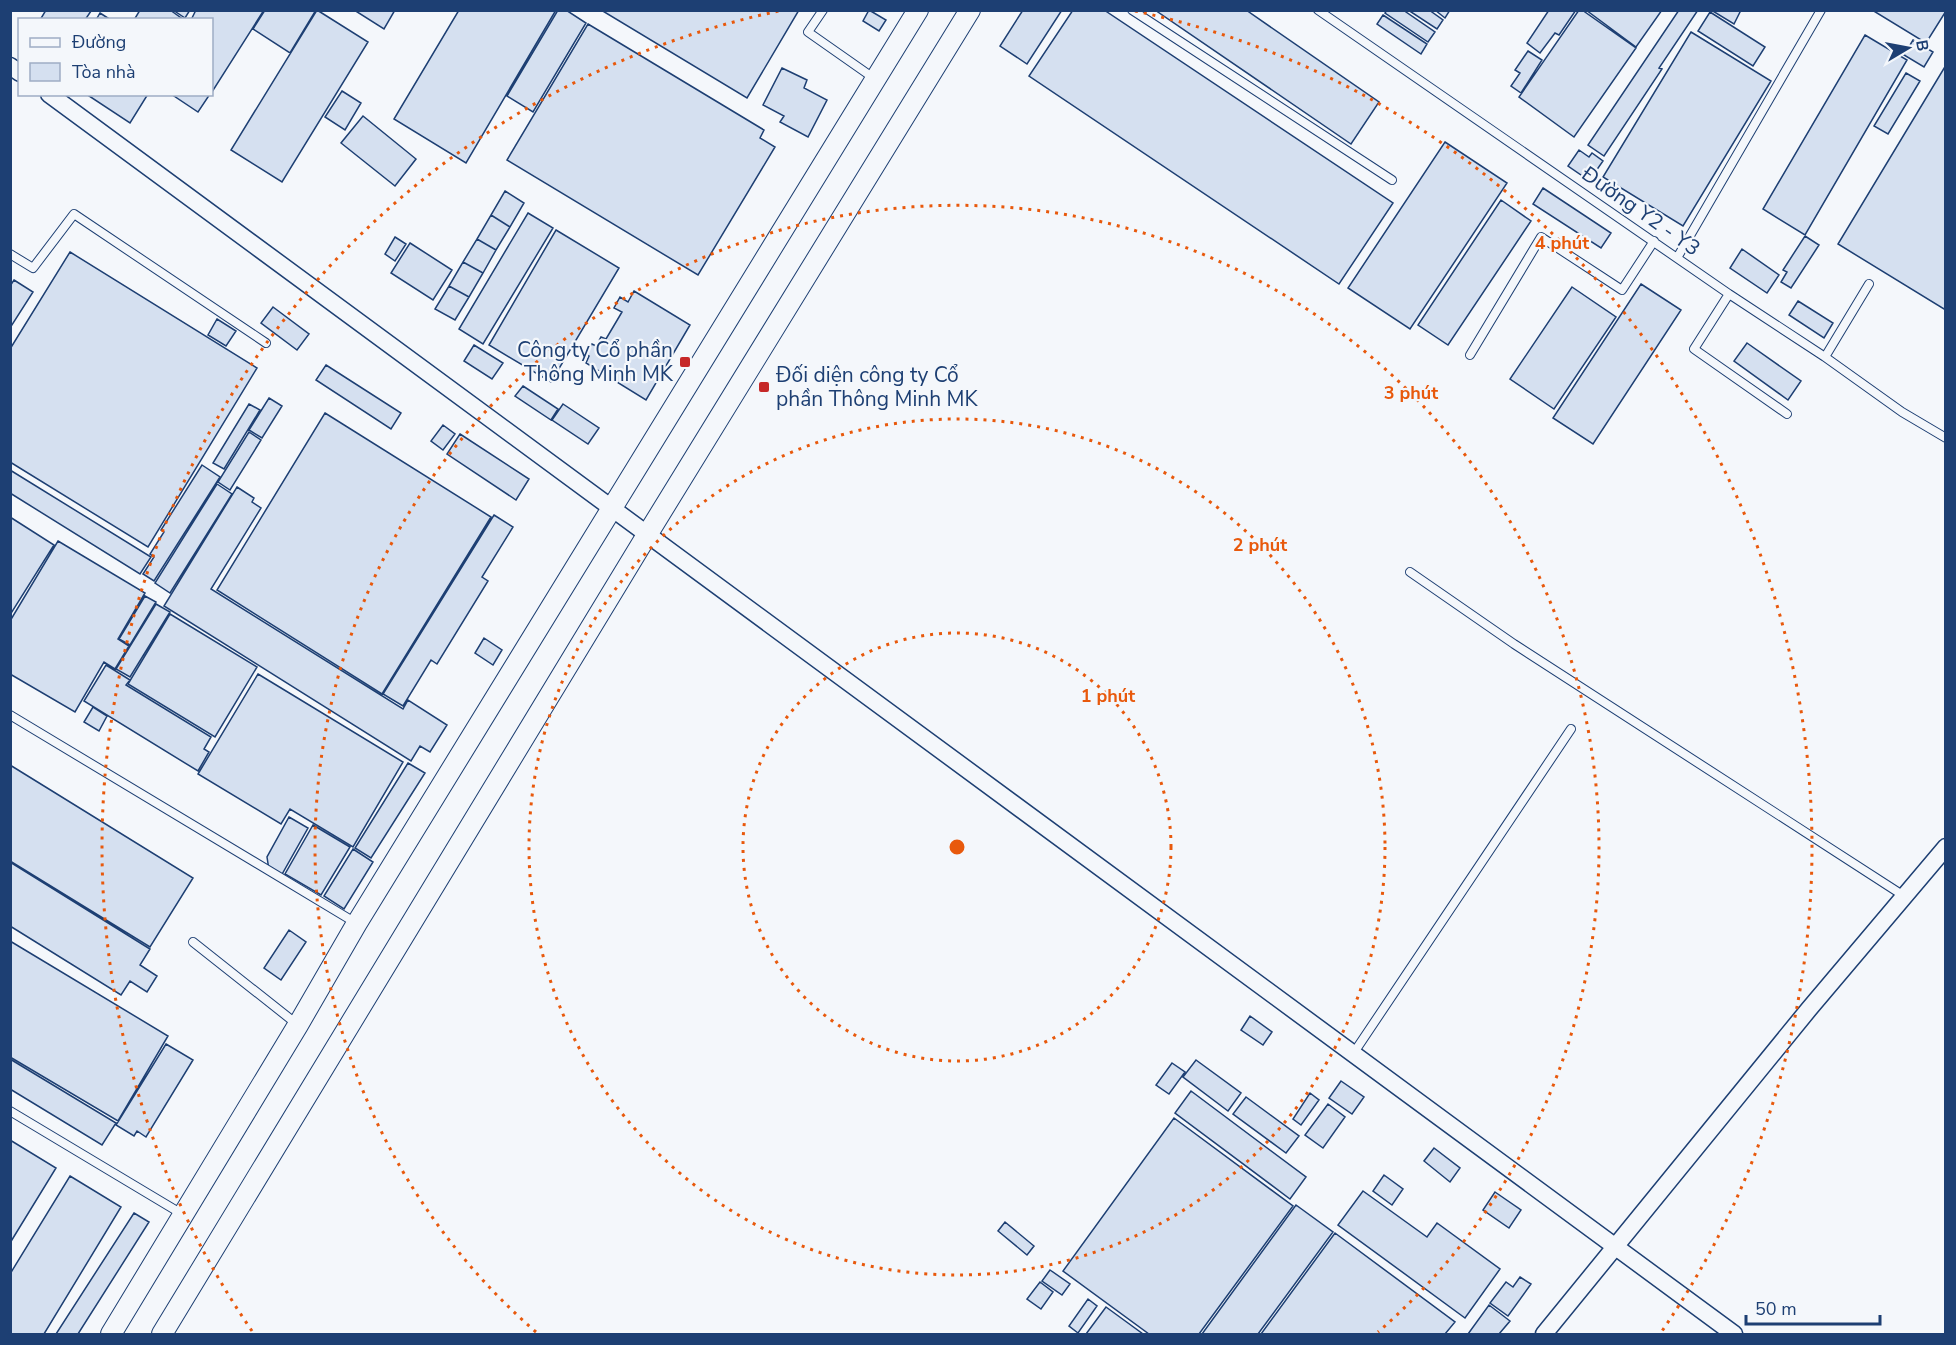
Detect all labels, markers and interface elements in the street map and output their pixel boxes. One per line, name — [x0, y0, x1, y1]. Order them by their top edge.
legend — [18, 18, 213, 96]
north arrow — [1878, 18, 1938, 78]
text: Đường — [71, 30, 126, 54]
text: B — [1910, 38, 1934, 53]
text: Tòa nhà — [72, 60, 136, 84]
street label: Đường Y2 - Y3 — [1575, 159, 1706, 262]
text: 4 phút — [1535, 231, 1589, 255]
place label: Công ty Cổ phần Thông Minh MK — [517, 336, 674, 388]
marker: Công ty Cổ phần Thông Minh MK — [678, 355, 692, 369]
place label: Đối diện công ty Cổ phần Thông Minh MK — [775, 361, 979, 413]
marker: Đối diện công ty Cổ phần Thông Minh MK — [757, 380, 771, 394]
text: 3 phút — [1384, 381, 1438, 405]
text: 2 phút — [1233, 533, 1287, 557]
text: 1 phút — [1081, 684, 1135, 708]
centre of rings — [947, 837, 967, 857]
scale bar — [1746, 1288, 1880, 1326]
text: 50 m — [1755, 1297, 1797, 1321]

